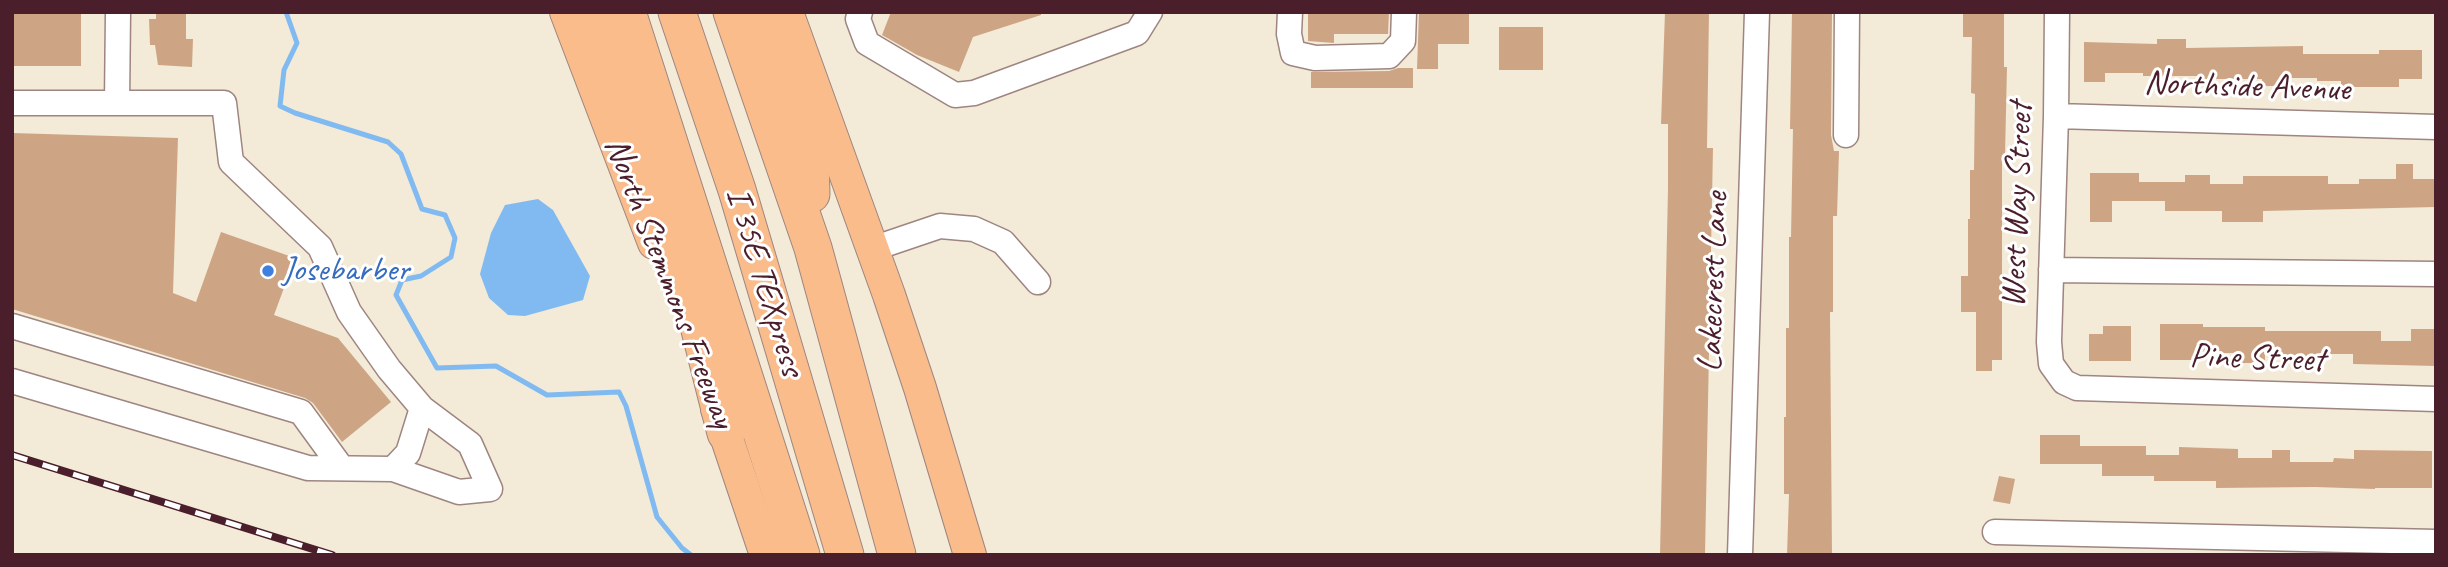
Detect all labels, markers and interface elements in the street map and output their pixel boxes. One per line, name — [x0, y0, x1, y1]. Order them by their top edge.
street label: Northside Avenue — [2143, 62, 2351, 112]
street label: West Way Street — [1993, 102, 2043, 308]
street label: North Stemmons Freeway — [594, 132, 744, 434]
street label: I 35E TEXpress — [716, 183, 812, 381]
street label: Lakecrest Lane — [1690, 191, 1738, 373]
place label: Josebarber — [282, 250, 409, 292]
marker: Josebarber — [260, 263, 276, 279]
street label: Pine Street — [2189, 336, 2325, 382]

